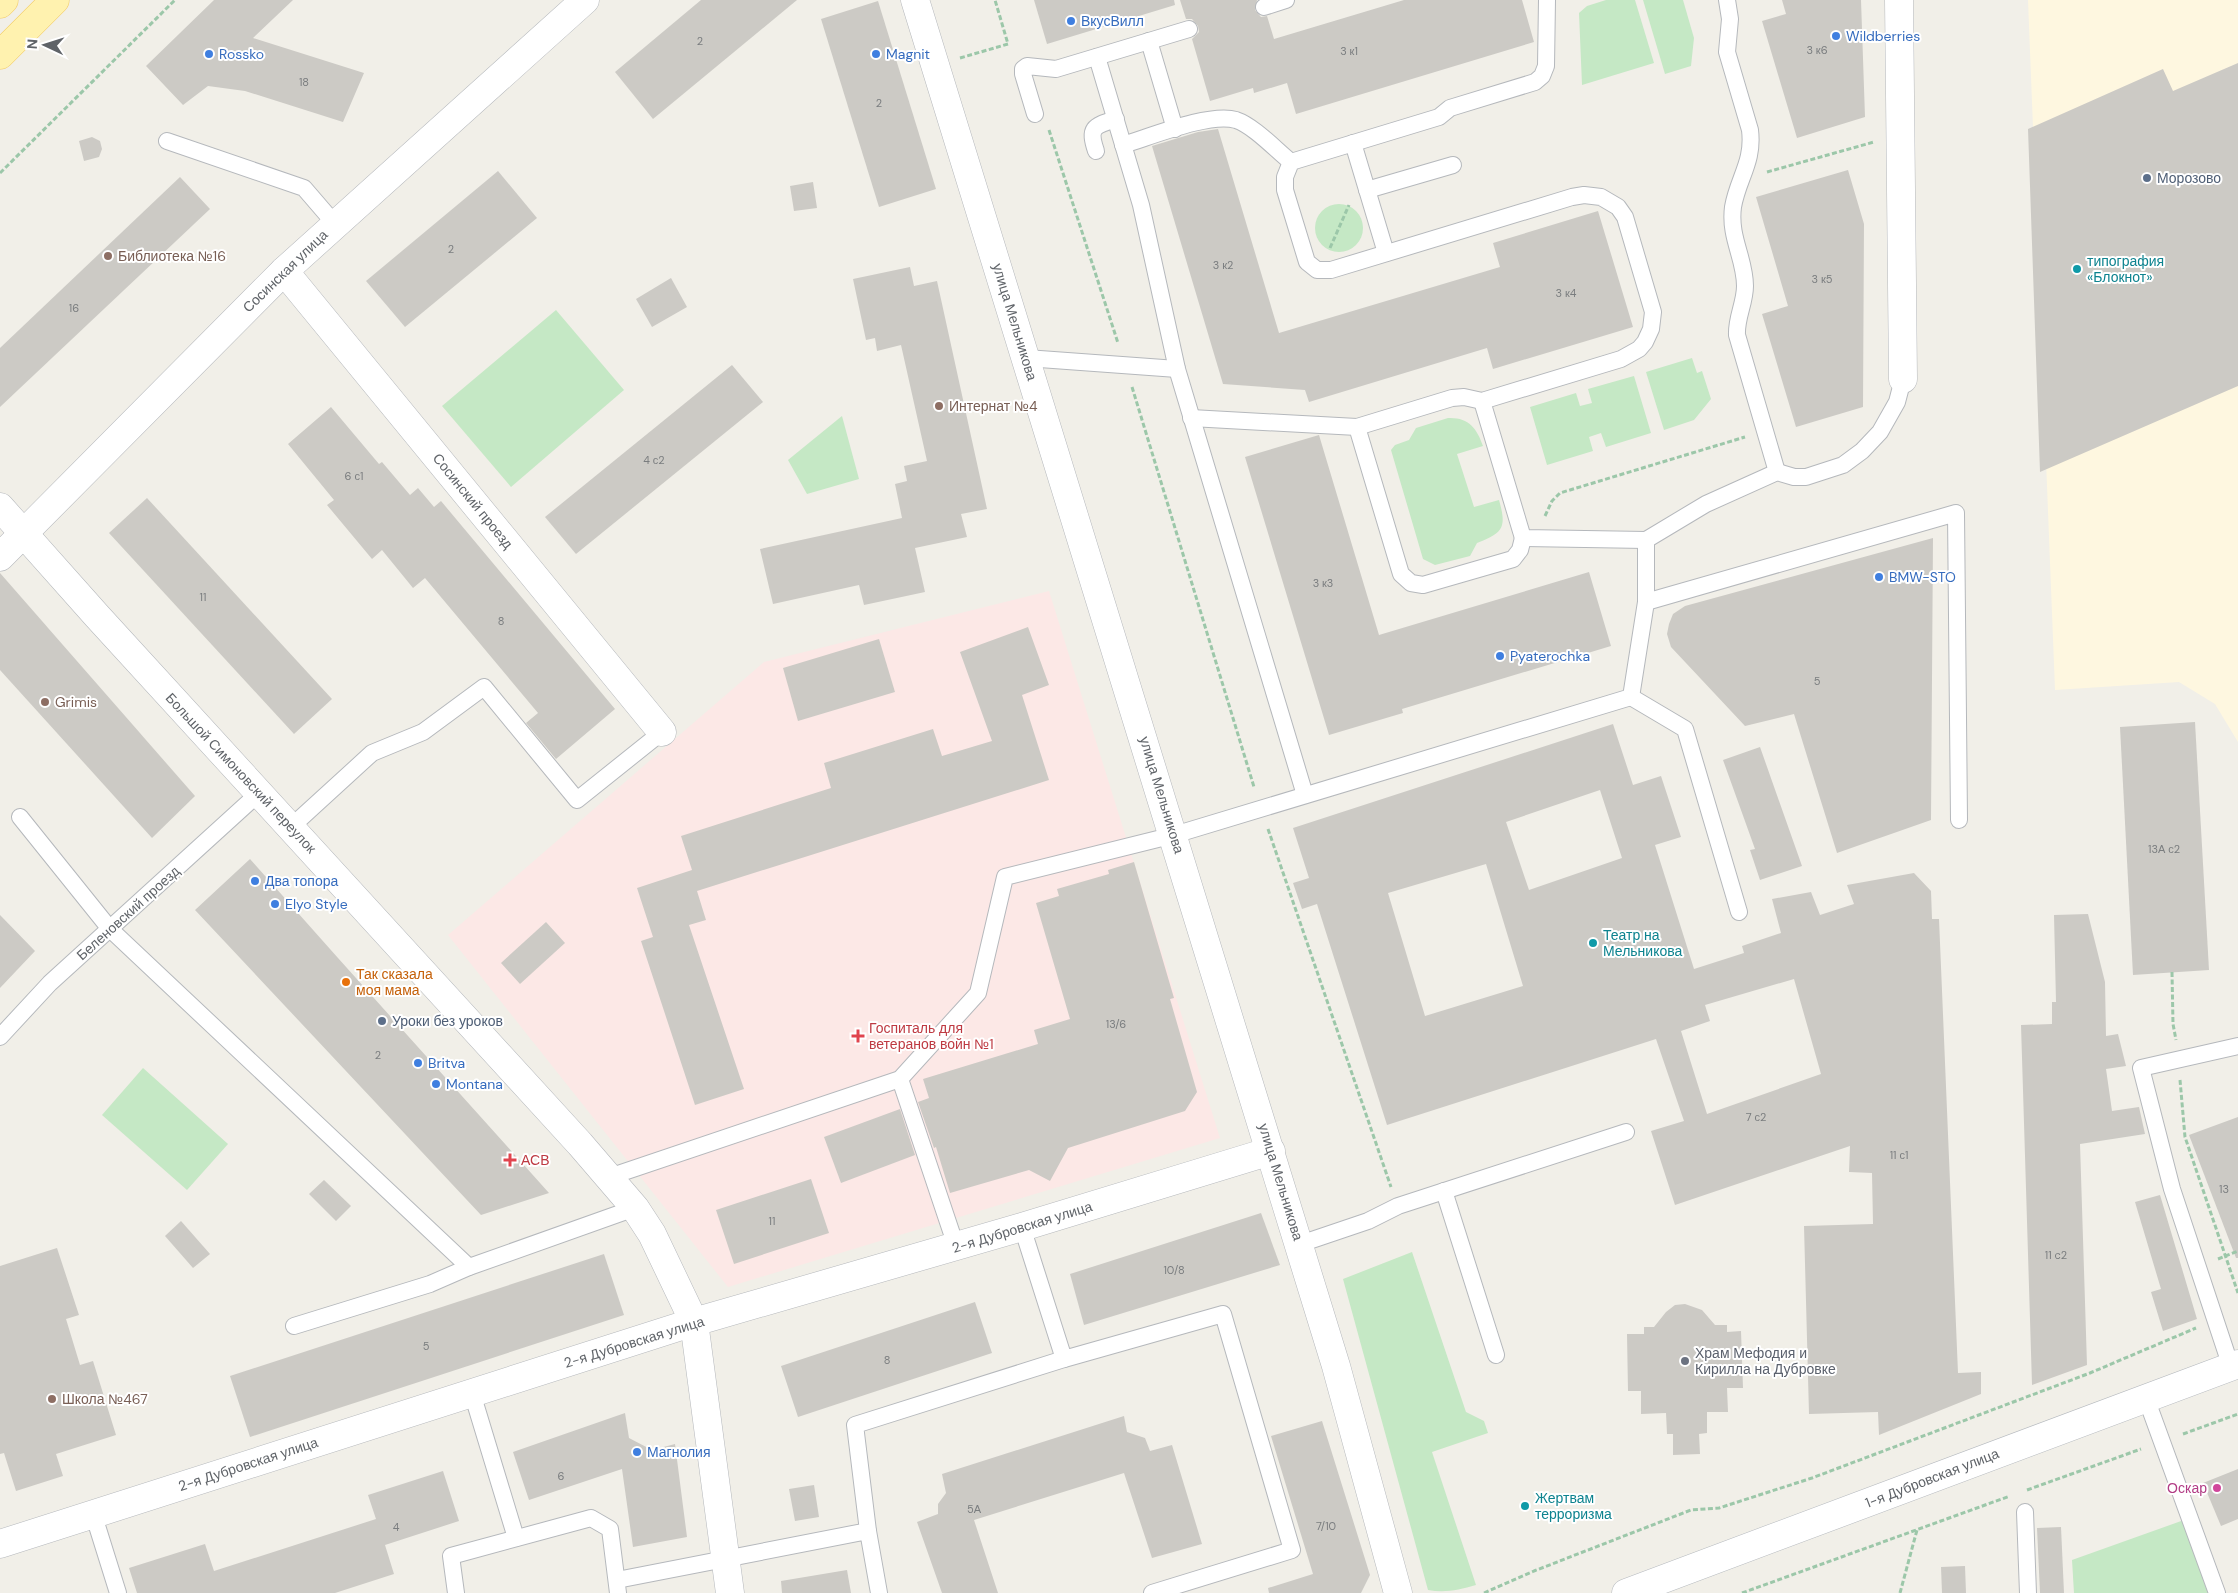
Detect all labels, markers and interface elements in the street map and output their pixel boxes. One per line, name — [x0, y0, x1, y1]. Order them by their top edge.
place label: ВкусВилл — [1081, 12, 1144, 30]
marker: ВкусВилл — [1065, 15, 1077, 27]
north arrow — [20, 20, 70, 70]
place label: Wildberries — [1846, 27, 1920, 45]
marker: Wildberries — [1830, 30, 1842, 42]
house number: 2 — [697, 34, 703, 48]
text: N — [23, 38, 41, 50]
house number: 3 к6 — [1806, 43, 1828, 57]
house number: 3 к1 — [1340, 44, 1358, 58]
place label: Rossko — [219, 45, 264, 63]
place label: Magnit — [886, 45, 930, 63]
marker: Rossko — [203, 48, 215, 60]
marker: Magnit — [870, 48, 882, 60]
house number: 18 — [299, 75, 309, 89]
house number: 2 — [876, 96, 882, 110]
place label: Морозово — [2157, 169, 2221, 187]
marker: Морозово — [2141, 172, 2153, 184]
street label: Сосинская улица — [239, 226, 331, 316]
house number: 2 — [448, 242, 454, 256]
place label: Библиотека №16 — [118, 247, 226, 265]
marker: Библиотека №16 — [102, 250, 114, 262]
place label: типография «Блокнот» — [2087, 252, 2164, 286]
house number: 3 к2 — [1213, 258, 1233, 272]
street label: улица Мельникова — [989, 261, 1041, 383]
marker: типография «Блокнот» — [2071, 263, 2083, 275]
house number: 3 к5 — [1812, 272, 1833, 286]
house number: 3 к4 — [1556, 286, 1577, 300]
house number: 16 — [69, 301, 79, 315]
place label: Интернат №4 — [949, 397, 1038, 415]
marker: Интернат №4 — [933, 400, 945, 412]
street label: Сосинский проезд — [429, 450, 517, 552]
house number: 4 с2 — [643, 453, 665, 467]
house number: 6 с1 — [345, 469, 363, 483]
place label: BMW-STO — [1889, 568, 1956, 586]
marker: BMW-STO — [1873, 571, 1885, 583]
house number: 3 к3 — [1313, 576, 1333, 590]
house number: 11 — [200, 590, 206, 604]
house number: 8 — [498, 614, 504, 628]
place label: Pyaterochka — [1510, 647, 1590, 665]
marker: Pyaterochka — [1494, 650, 1506, 662]
house number: 5 — [1814, 674, 1821, 688]
street label: Большой Симоновский переулок — [162, 689, 321, 858]
place label: Grimis — [55, 693, 97, 711]
marker: Grimis — [39, 696, 51, 708]
street label: улица Мельникова — [1136, 734, 1188, 856]
house number: 13А с2 — [2148, 842, 2180, 856]
street label: Беленовский проезд — [73, 862, 183, 964]
place label: Два топора — [265, 872, 338, 890]
marker: Два топора — [249, 875, 261, 887]
place label: Elyo Style — [285, 895, 348, 913]
marker: Elyo Style — [269, 898, 281, 910]
place label: Театр на Мельникова — [1603, 926, 1683, 960]
marker: Театр на Мельникова — [1587, 937, 1599, 949]
place label: Так сказала моя мама — [356, 965, 433, 999]
marker: Так сказала моя мама — [340, 976, 352, 988]
place label: Уроки без уроков — [392, 1012, 503, 1030]
marker: Уроки без уроков — [376, 1015, 388, 1027]
house number: 13/6 — [1106, 1017, 1126, 1031]
place label: Госпиталь для ветеранов войн №1 — [869, 1019, 994, 1053]
marker: Госпиталь для ветеранов войн №1 — [851, 1029, 865, 1043]
house number: 2 — [375, 1048, 381, 1062]
place label: Britva — [428, 1054, 465, 1072]
marker: Britva — [412, 1057, 424, 1069]
place label: Montana — [446, 1075, 503, 1093]
marker: Montana — [430, 1078, 442, 1090]
house number: 7 с2 — [1746, 1110, 1766, 1124]
street label: улица Мельникова — [1255, 1121, 1307, 1243]
house number: 11 с1 — [1890, 1148, 1908, 1162]
place label: АСВ — [521, 1151, 549, 1169]
marker: АСВ — [503, 1153, 517, 1167]
house number: 13 — [2219, 1182, 2229, 1196]
street label: 2-я Дубровская улица — [950, 1197, 1095, 1257]
house number: 11 — [769, 1214, 775, 1228]
house number: 11 c2 — [2045, 1248, 2067, 1262]
house number: 10/8 — [1163, 1263, 1185, 1277]
street label: 2-я Дубровская улица — [562, 1312, 707, 1372]
house number: 5 — [423, 1339, 430, 1353]
place label: Храм Мефодия и Кирилла на Дубровке — [1695, 1344, 1836, 1378]
house number: 8 — [884, 1353, 890, 1367]
marker: Храм Мефодия и Кирилла на Дубровке — [1679, 1355, 1691, 1367]
place label: Школа №467 — [62, 1390, 148, 1408]
marker: Школа №467 — [46, 1393, 58, 1405]
street label: 2-я Дубровская улица — [176, 1433, 320, 1495]
place label: Магнолия — [647, 1443, 711, 1461]
street label: 1-я Дубровская улица — [1862, 1444, 2002, 1512]
marker: Магнолия — [631, 1446, 643, 1458]
house number: 6 — [558, 1469, 565, 1483]
place label: Оскар — [2167, 1479, 2207, 1497]
marker: Оскар — [2211, 1482, 2223, 1494]
place label: Жертвам терроризма — [1535, 1489, 1612, 1523]
marker: Жертвам терроризма — [1519, 1500, 1531, 1512]
house number: 5А — [967, 1502, 982, 1516]
house number: 7/10 — [1316, 1519, 1336, 1533]
house number: 4 — [393, 1520, 400, 1534]

